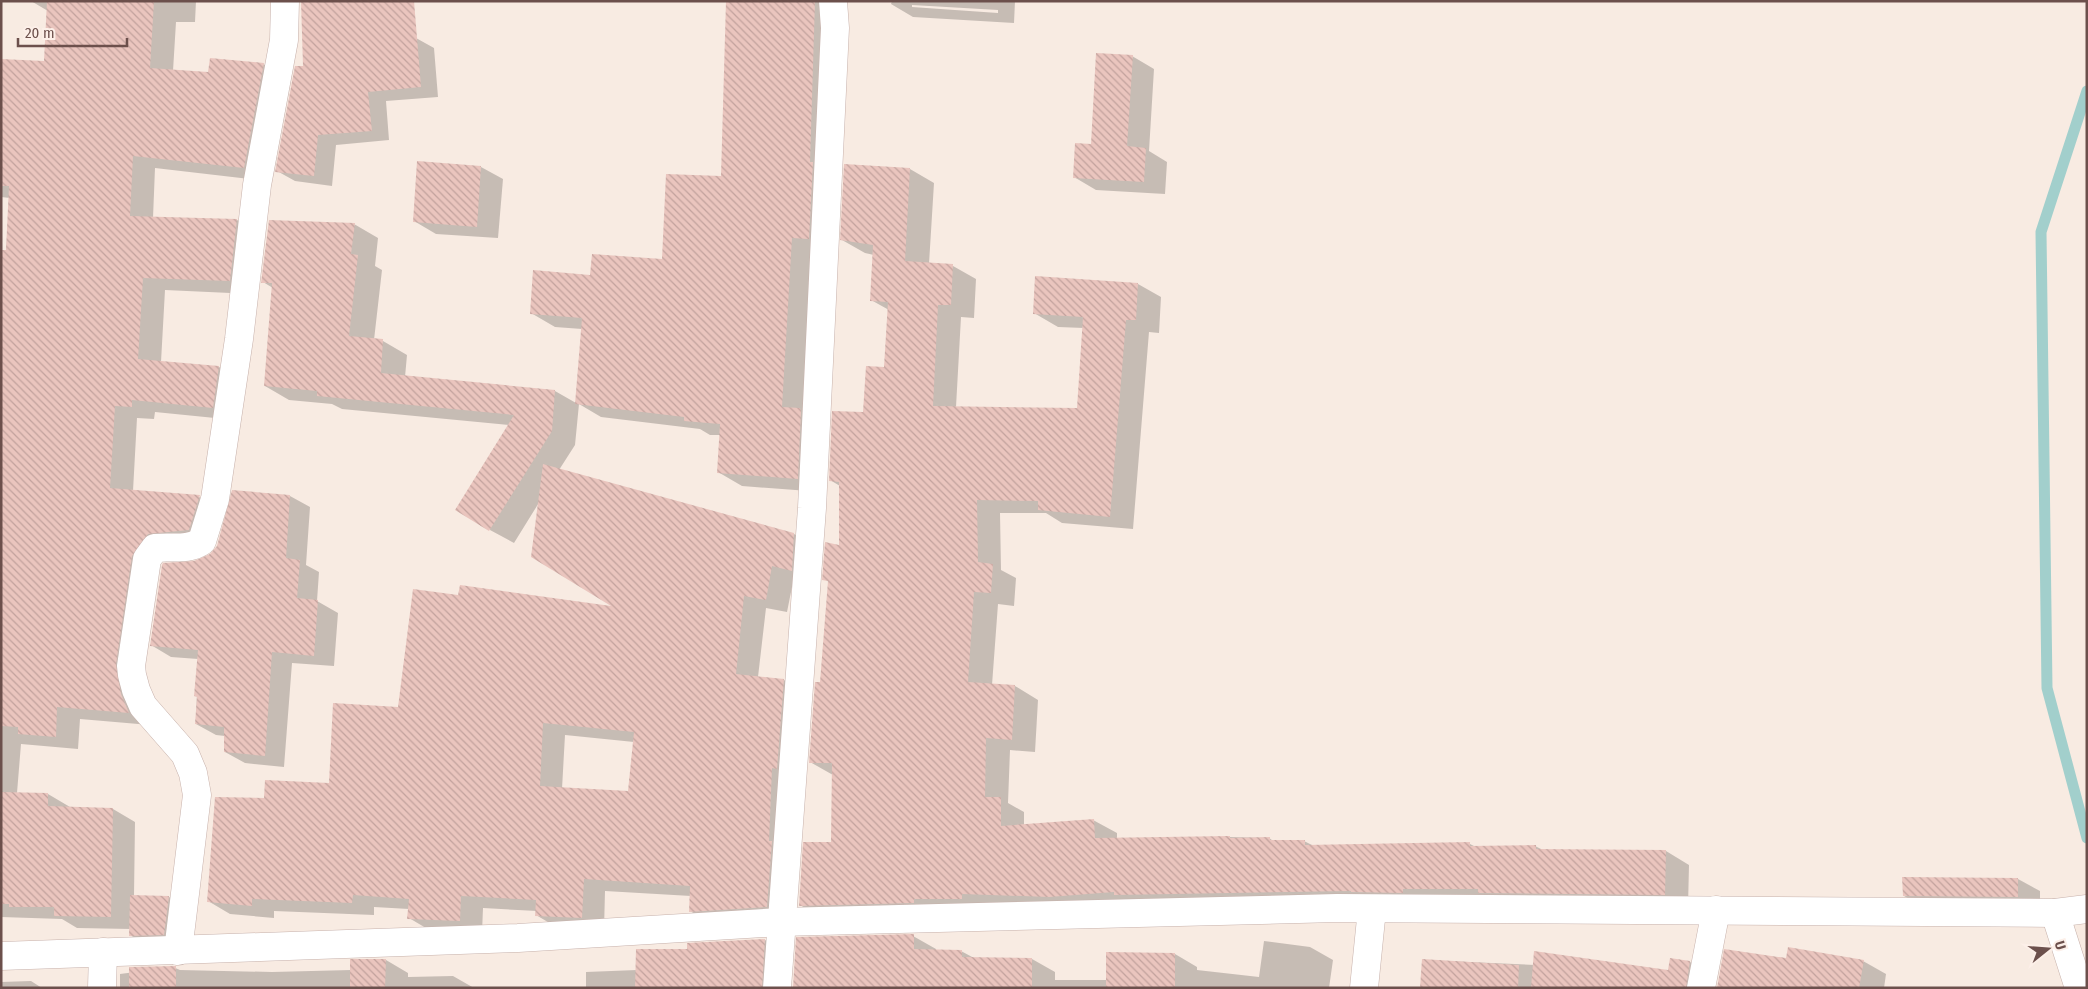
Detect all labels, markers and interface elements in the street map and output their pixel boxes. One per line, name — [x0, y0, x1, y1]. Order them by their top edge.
scale bar — [18, 15, 126, 47]
text: 20 m — [25, 24, 55, 42]
north arrow — [2023, 924, 2073, 974]
text: U — [2051, 939, 2069, 952]

